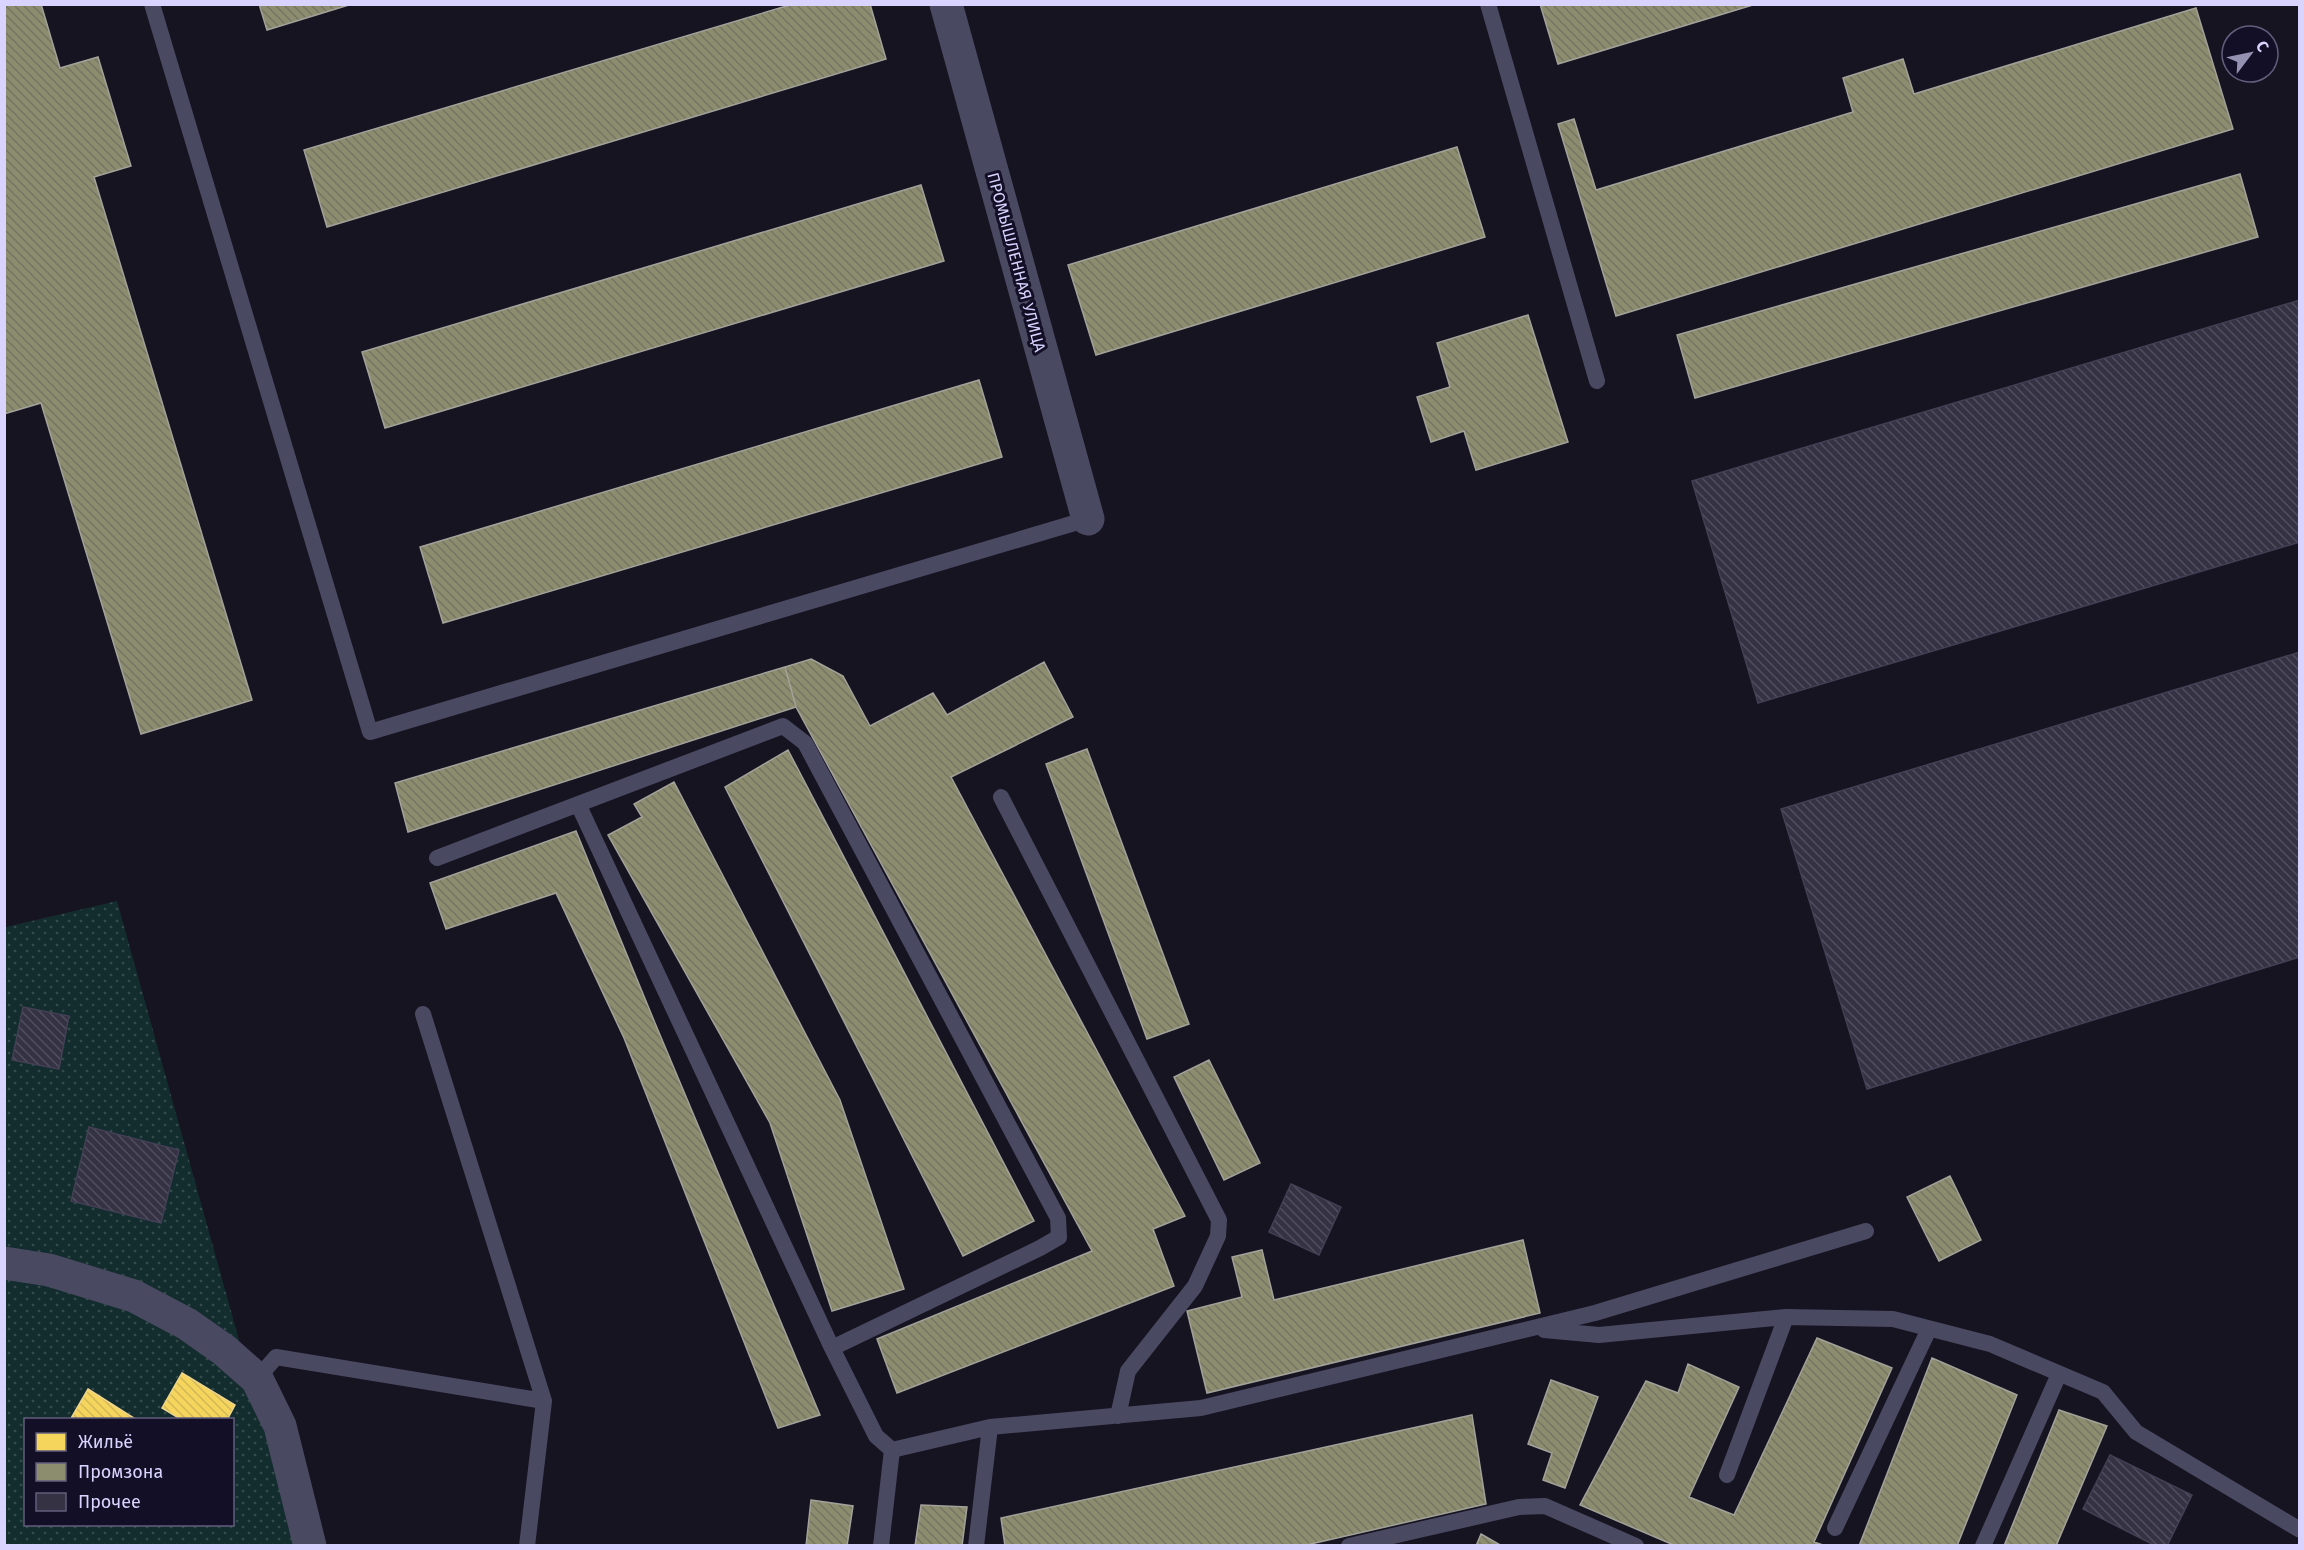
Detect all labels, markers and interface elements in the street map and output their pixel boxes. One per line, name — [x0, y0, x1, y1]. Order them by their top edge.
north arrow — [2220, 24, 2280, 84]
text: С — [2252, 37, 2273, 56]
street label: ПРОМЫШЛЕННАЯ УЛИЦА — [983, 170, 1050, 355]
legend — [24, 1418, 234, 1526]
text: Жильё — [78, 1431, 133, 1453]
text: Промзона — [78, 1461, 163, 1483]
text: Прочее — [78, 1491, 141, 1513]

